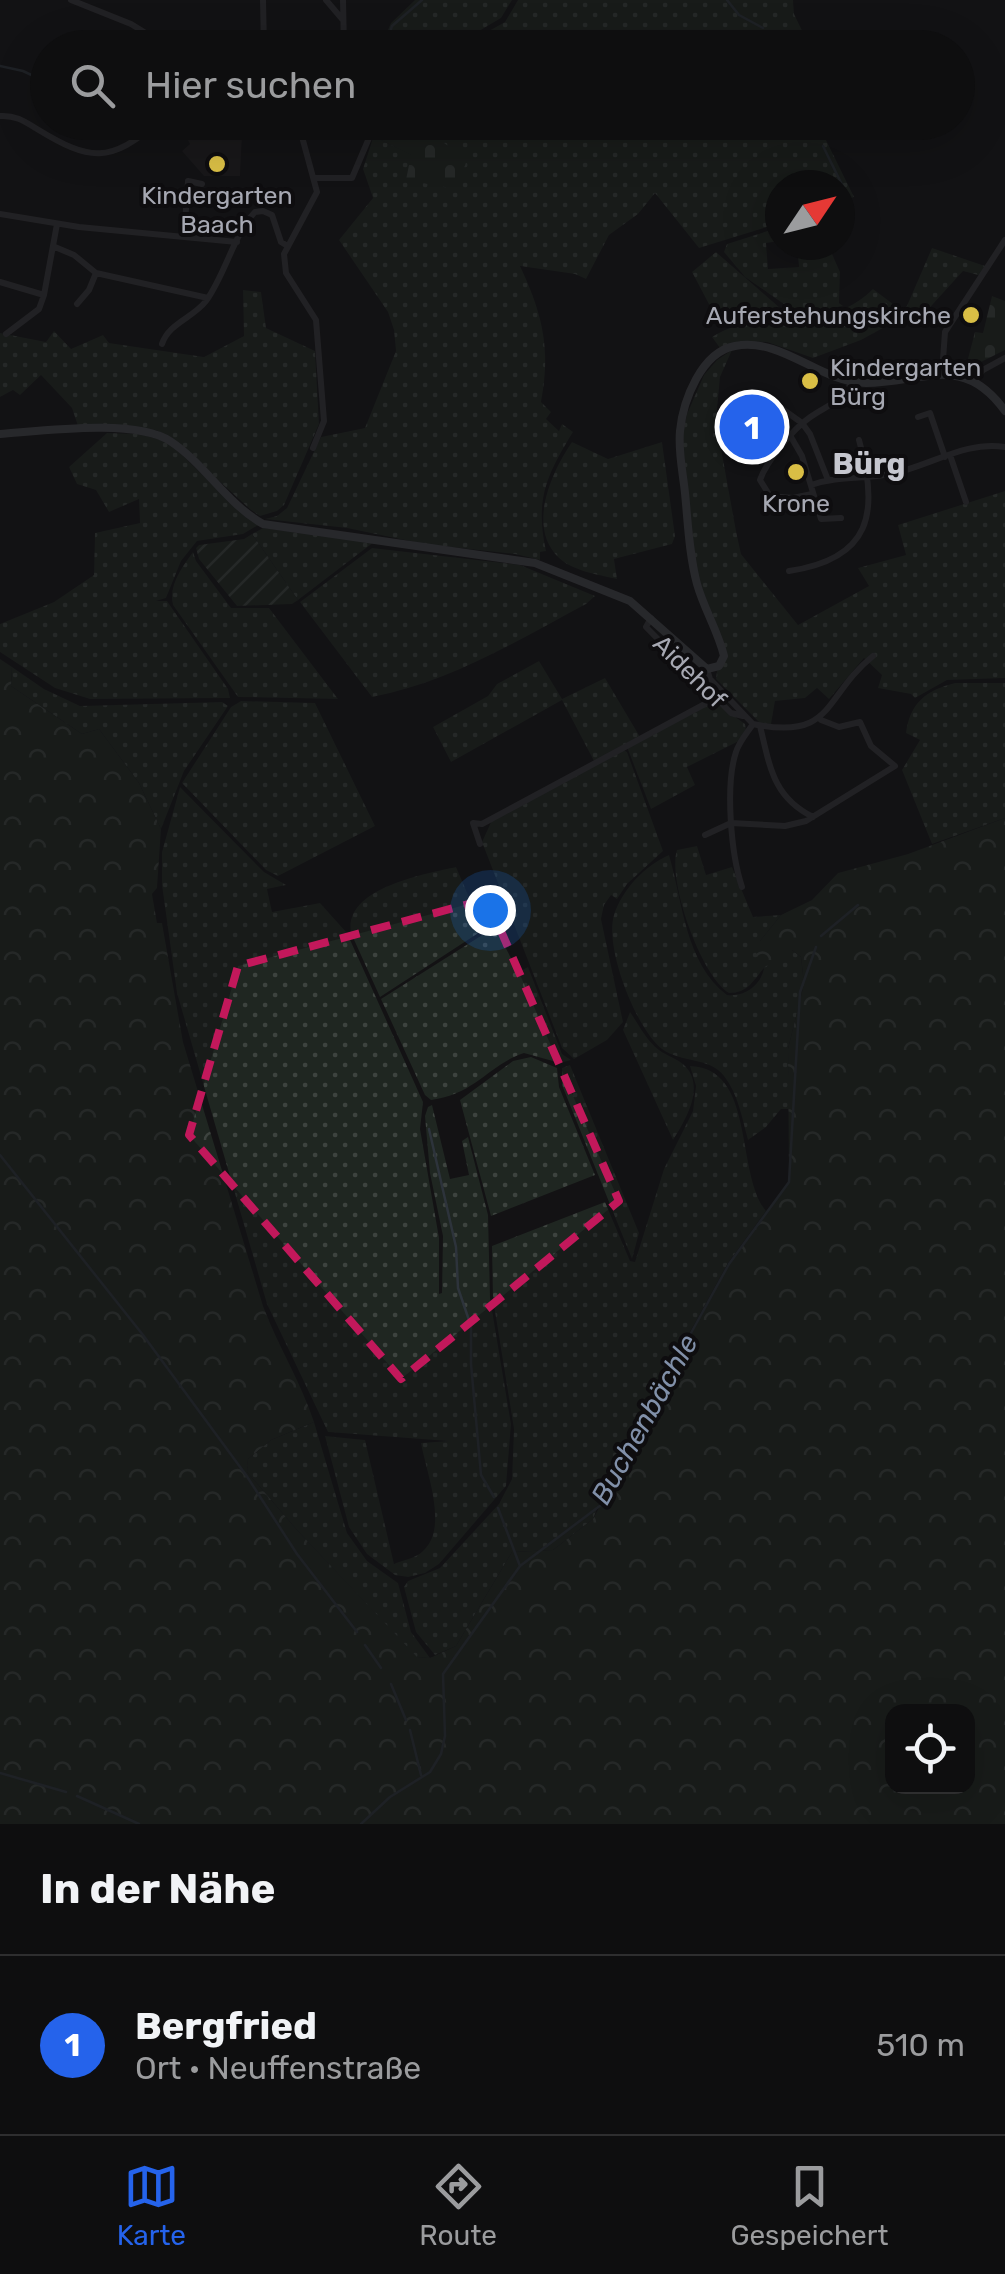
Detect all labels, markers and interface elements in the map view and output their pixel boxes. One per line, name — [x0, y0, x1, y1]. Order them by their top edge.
search box — [30, 30, 975, 140]
icon: search — [65, 58, 120, 113]
text: Hier suchen — [145, 62, 356, 108]
marker: Kindergarten Baach — [206, 153, 228, 175]
north arrow — [765, 170, 855, 260]
place label: Kindergarten Baach — [141, 181, 293, 239]
place label: Auferstehungskirche — [706, 301, 951, 330]
marker: Auferstehungskirche — [960, 304, 982, 326]
place label: Kindergarten Bürg — [830, 353, 982, 411]
marker: Kindergarten Bürg — [799, 370, 821, 392]
pin: 1 — [720, 390, 784, 464]
district label: Bürg — [833, 446, 905, 482]
marker: Krone — [785, 461, 807, 483]
place label: Krone — [762, 489, 830, 518]
street label: Aidehof — [647, 629, 732, 714]
your location — [465, 885, 516, 936]
water label: Buchenbächle — [584, 1328, 705, 1510]
map controls — [885, 1704, 975, 1794]
button: locate — [885, 1704, 975, 1794]
text: In der Nähe — [40, 1864, 275, 1914]
text: Bergfried — [135, 2003, 317, 2049]
text: 1 — [65, 2026, 80, 2064]
text: 510 m — [876, 2026, 965, 2064]
text: Ort · Neuffenstraße — [135, 2049, 421, 2087]
tab: Karte — [117, 2159, 186, 2252]
tab: Route — [419, 2159, 497, 2252]
tab: Gespeichert — [730, 2159, 888, 2252]

